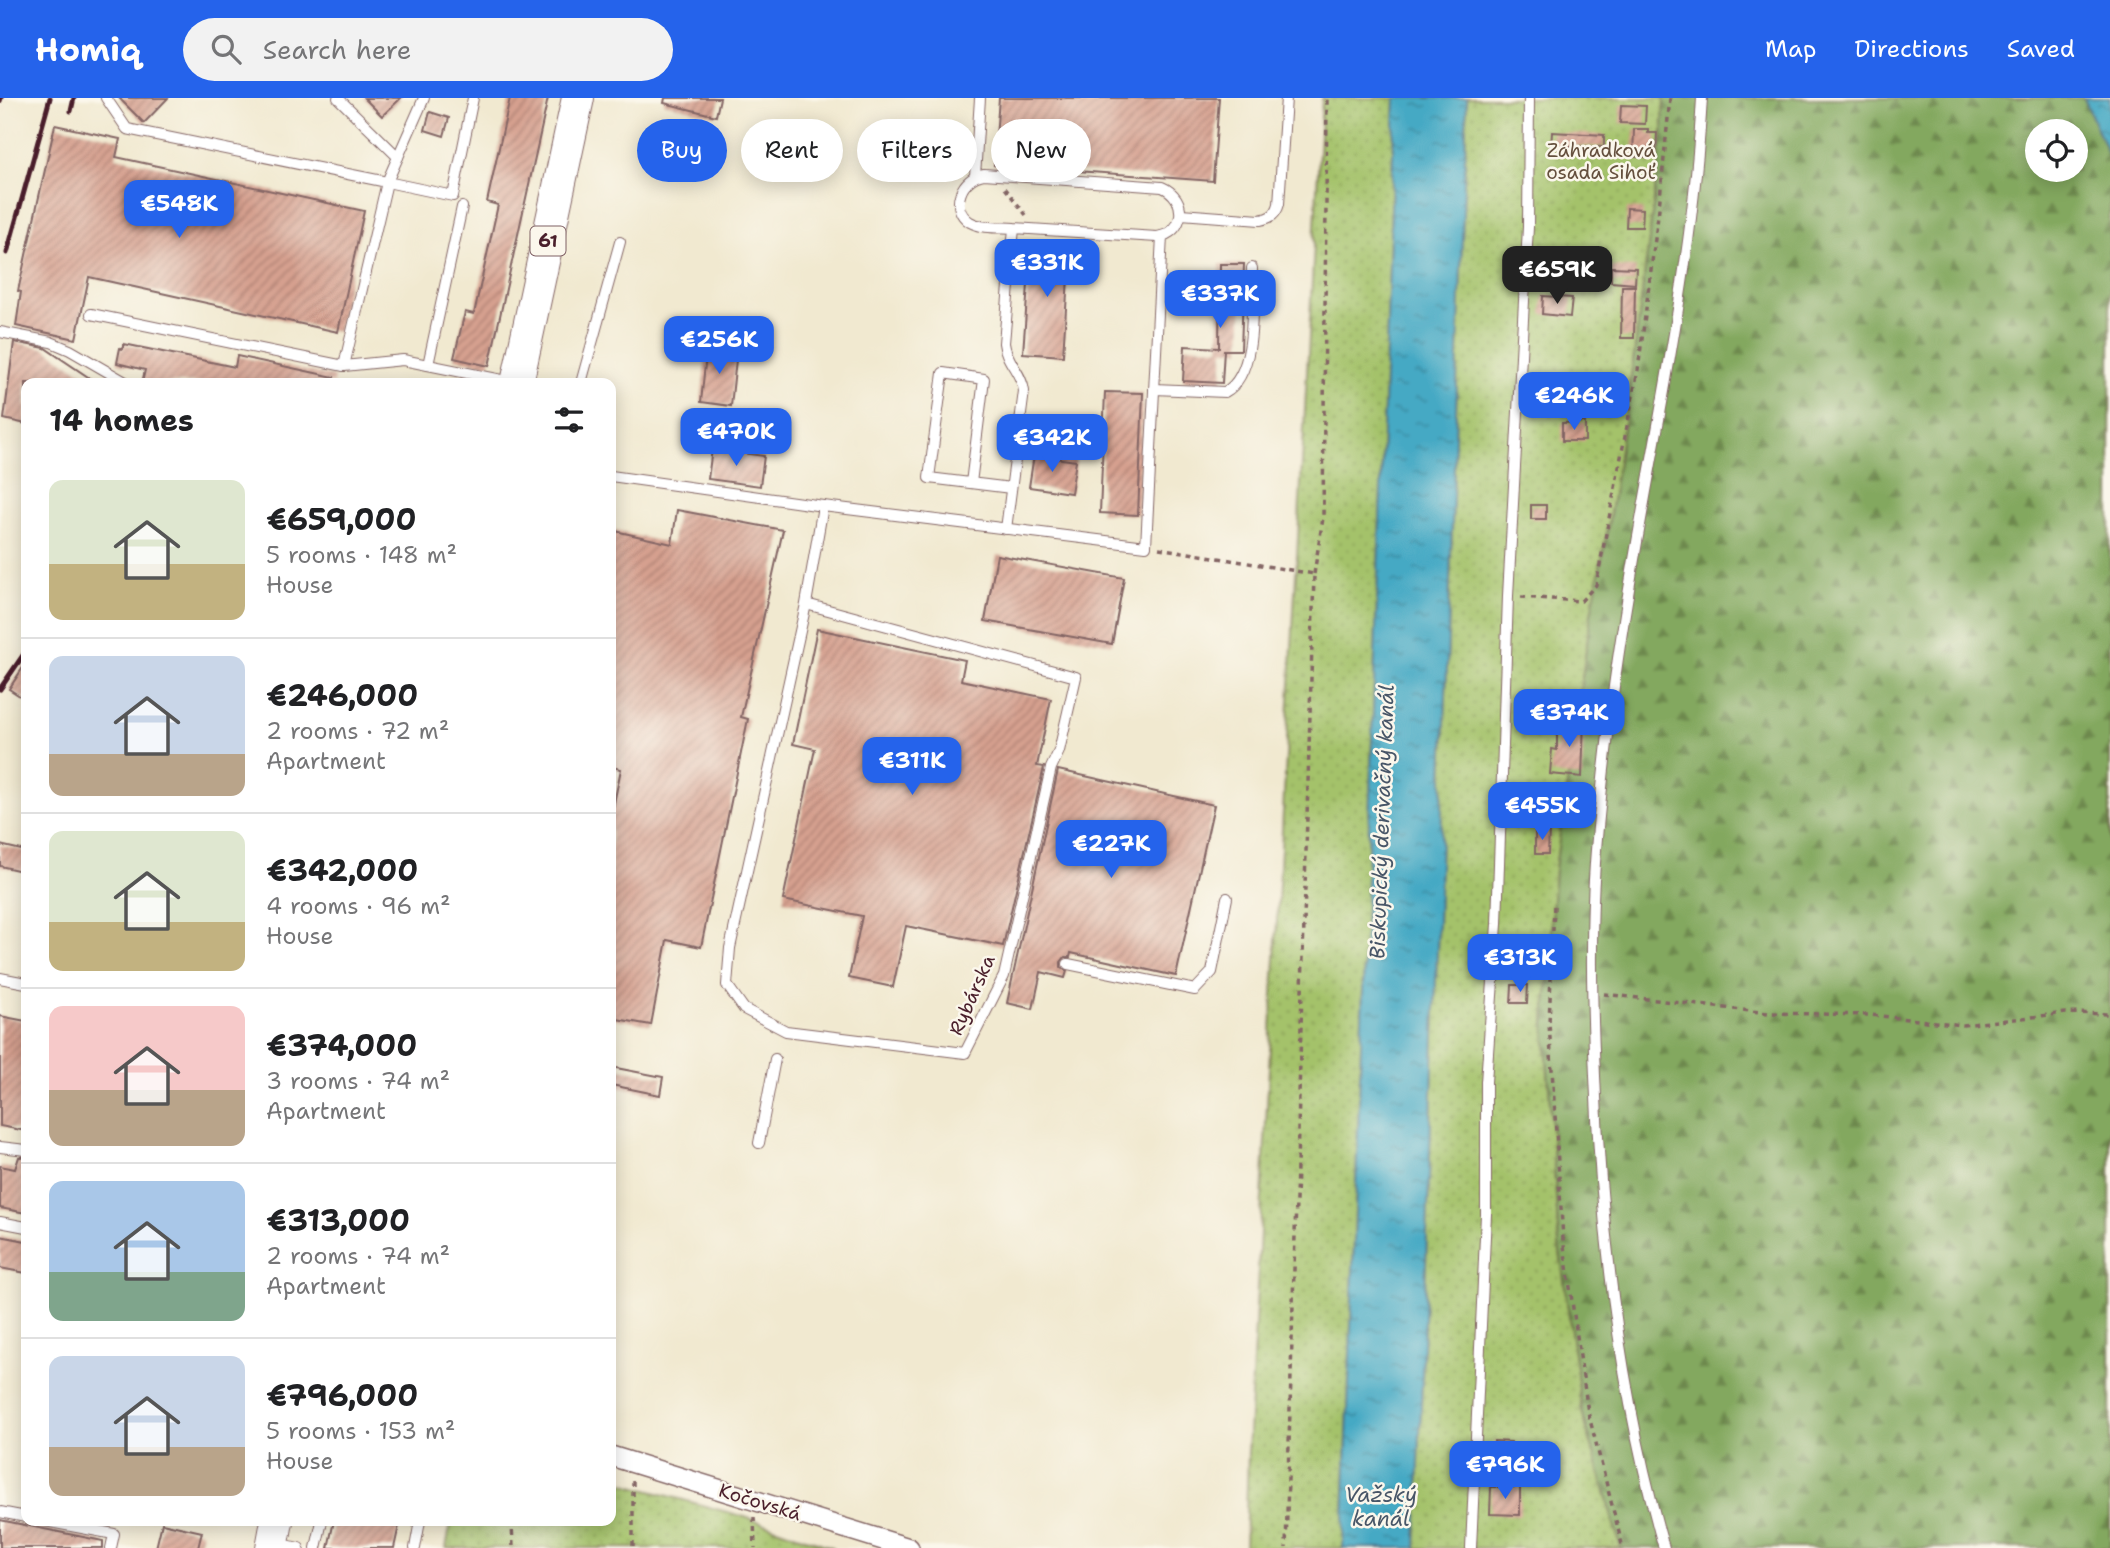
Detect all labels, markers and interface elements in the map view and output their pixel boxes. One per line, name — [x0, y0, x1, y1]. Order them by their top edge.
search box — [183, 18, 673, 81]
text: Homiq — [35, 27, 141, 72]
icon: search — [207, 30, 245, 68]
text: Search here — [263, 32, 411, 67]
text: Map — [1765, 33, 1816, 65]
text: Directions — [1854, 33, 1969, 65]
text: Saved — [2007, 33, 2075, 65]
chip: Buy — [637, 119, 727, 182]
chip: Rent — [741, 119, 843, 182]
chip: Filters — [857, 119, 977, 182]
chip: New — [991, 119, 1091, 182]
map controls — [2025, 119, 2088, 182]
button: locate — [2025, 119, 2088, 182]
park label: Záhradková osada Sihoť — [1546, 138, 1656, 185]
pin: €548K — [130, 180, 228, 240]
text: €548K — [140, 188, 218, 218]
road number: 61 — [530, 226, 566, 256]
pin: €331K — [998, 240, 1096, 299]
pin: €659K — [1508, 246, 1606, 306]
text: €331K — [1011, 247, 1083, 277]
text: €659K — [1518, 254, 1596, 284]
pin: €337K — [1171, 271, 1269, 330]
text: €337K — [1181, 278, 1259, 308]
pin: €256K — [670, 316, 768, 376]
text: €256K — [680, 324, 758, 354]
pin: €246K — [1525, 372, 1623, 432]
text: €246K — [1534, 380, 1614, 410]
text: 14 homes — [49, 400, 194, 441]
icon: filters — [550, 401, 588, 439]
pin: €470K — [687, 408, 785, 468]
pin: €342K — [1003, 414, 1101, 474]
text: €470K — [697, 416, 776, 446]
text: €342K — [1013, 422, 1091, 452]
text: €659,000 — [266, 499, 416, 540]
icon: home — [105, 508, 189, 592]
text: 5 rooms · 148 m² — [266, 540, 457, 570]
text: House — [266, 570, 334, 600]
text: €246,000 — [266, 675, 418, 716]
icon: home — [105, 684, 189, 768]
water label: Biskupický derivačný kanál — [1363, 684, 1401, 960]
pin: €374K — [1520, 690, 1618, 749]
text: €374K — [1530, 697, 1608, 727]
text: 2 rooms · 72 m² — [266, 716, 449, 746]
pin: €311K — [863, 738, 961, 797]
text: €311K — [878, 745, 946, 775]
text: Apartment — [266, 746, 386, 776]
pin: €455K — [1493, 782, 1591, 842]
text: €455K — [1504, 790, 1580, 820]
pin: €227K — [1062, 820, 1160, 880]
text: €227K — [1072, 828, 1150, 858]
text: €342,000 — [266, 850, 418, 891]
icon: home — [105, 859, 189, 943]
text: 4 rooms · 96 m² — [266, 891, 451, 921]
text: House — [266, 921, 334, 951]
pin: €313K — [1471, 934, 1569, 994]
text: €313K — [1484, 942, 1556, 972]
street label: Rybárska — [943, 951, 1001, 1039]
text: €374,000 — [266, 1025, 417, 1066]
icon: home — [105, 1034, 189, 1118]
text: 3 rooms · 74 m² — [266, 1066, 450, 1096]
text: Apartment — [266, 1096, 386, 1126]
text: €313,000 — [266, 1200, 410, 1241]
icon: home — [105, 1209, 189, 1293]
text: 2 rooms · 74 m² — [266, 1241, 450, 1271]
text: Apartment — [266, 1271, 386, 1301]
text: €796,000 — [266, 1375, 418, 1416]
icon: home — [105, 1384, 189, 1468]
text: 5 rooms · 153 m² — [266, 1416, 455, 1446]
pin: €796K — [1456, 1442, 1554, 1501]
text: House — [266, 1446, 334, 1476]
text: €796K — [1465, 1449, 1545, 1479]
street label: Kočovská — [716, 1478, 804, 1526]
water label: Važský kanál — [1345, 1481, 1417, 1533]

